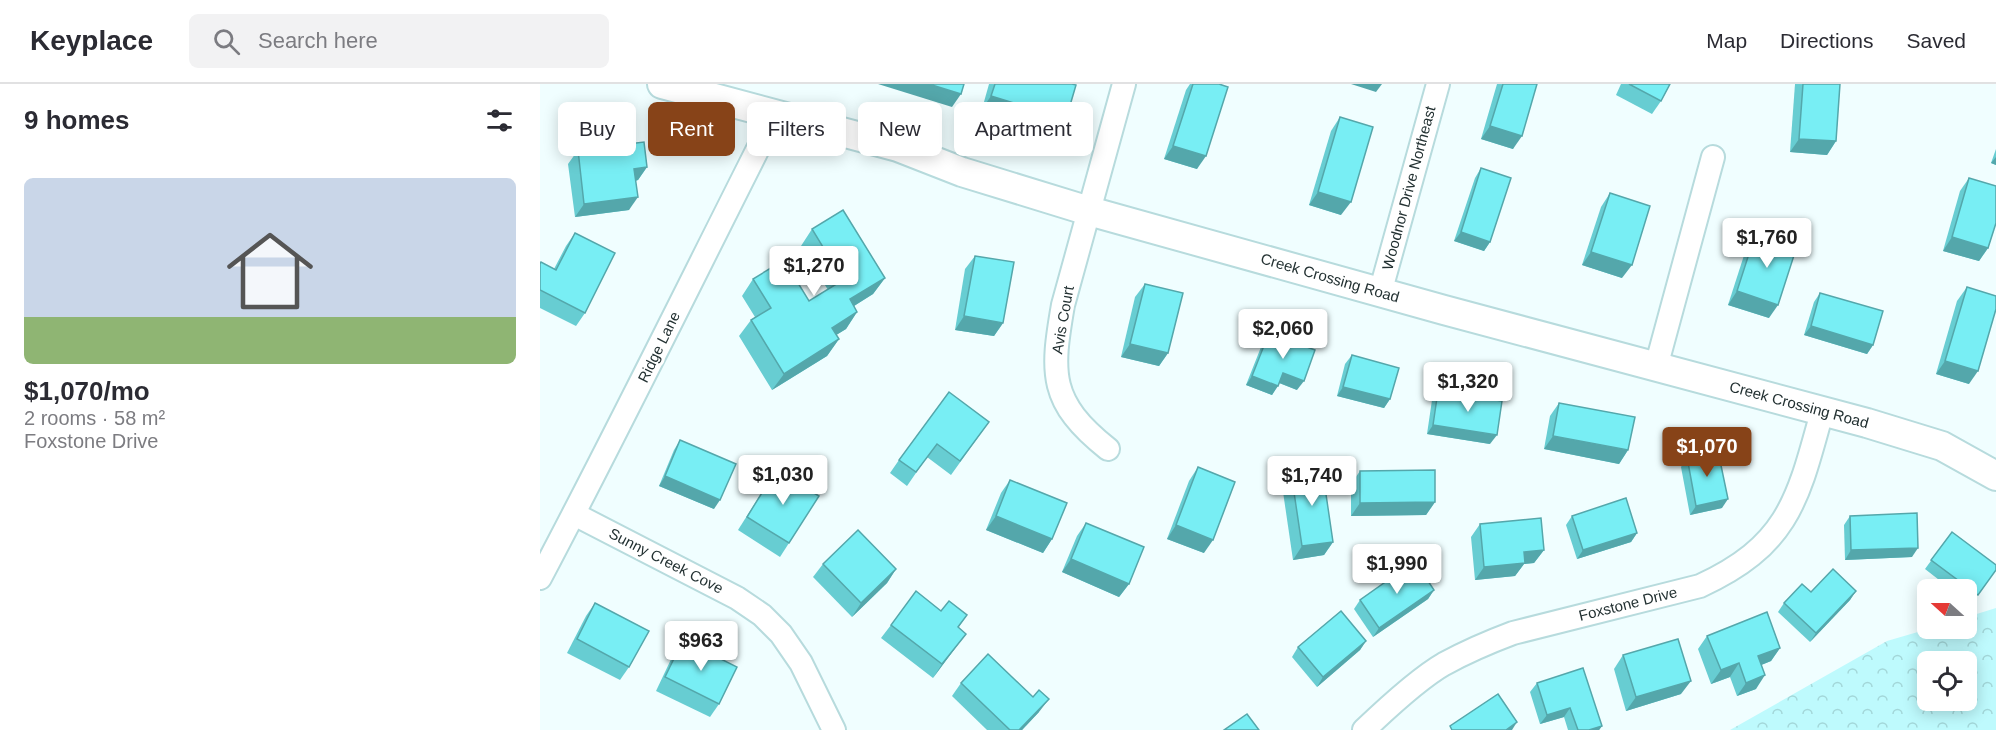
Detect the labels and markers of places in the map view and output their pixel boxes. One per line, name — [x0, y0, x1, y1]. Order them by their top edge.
pin: $1,760 — [1718, 218, 1816, 269]
pin: $1,270 — [765, 246, 863, 297]
pin: $2,060 — [1234, 309, 1332, 360]
pin: $1,320 — [1419, 362, 1517, 413]
pin: $1,070 — [1658, 427, 1756, 478]
pin: $1,030 — [734, 455, 832, 506]
pin: $1,740 — [1263, 456, 1361, 507]
pin: $1,990 — [1348, 544, 1446, 595]
pin: $963 — [665, 621, 737, 672]

